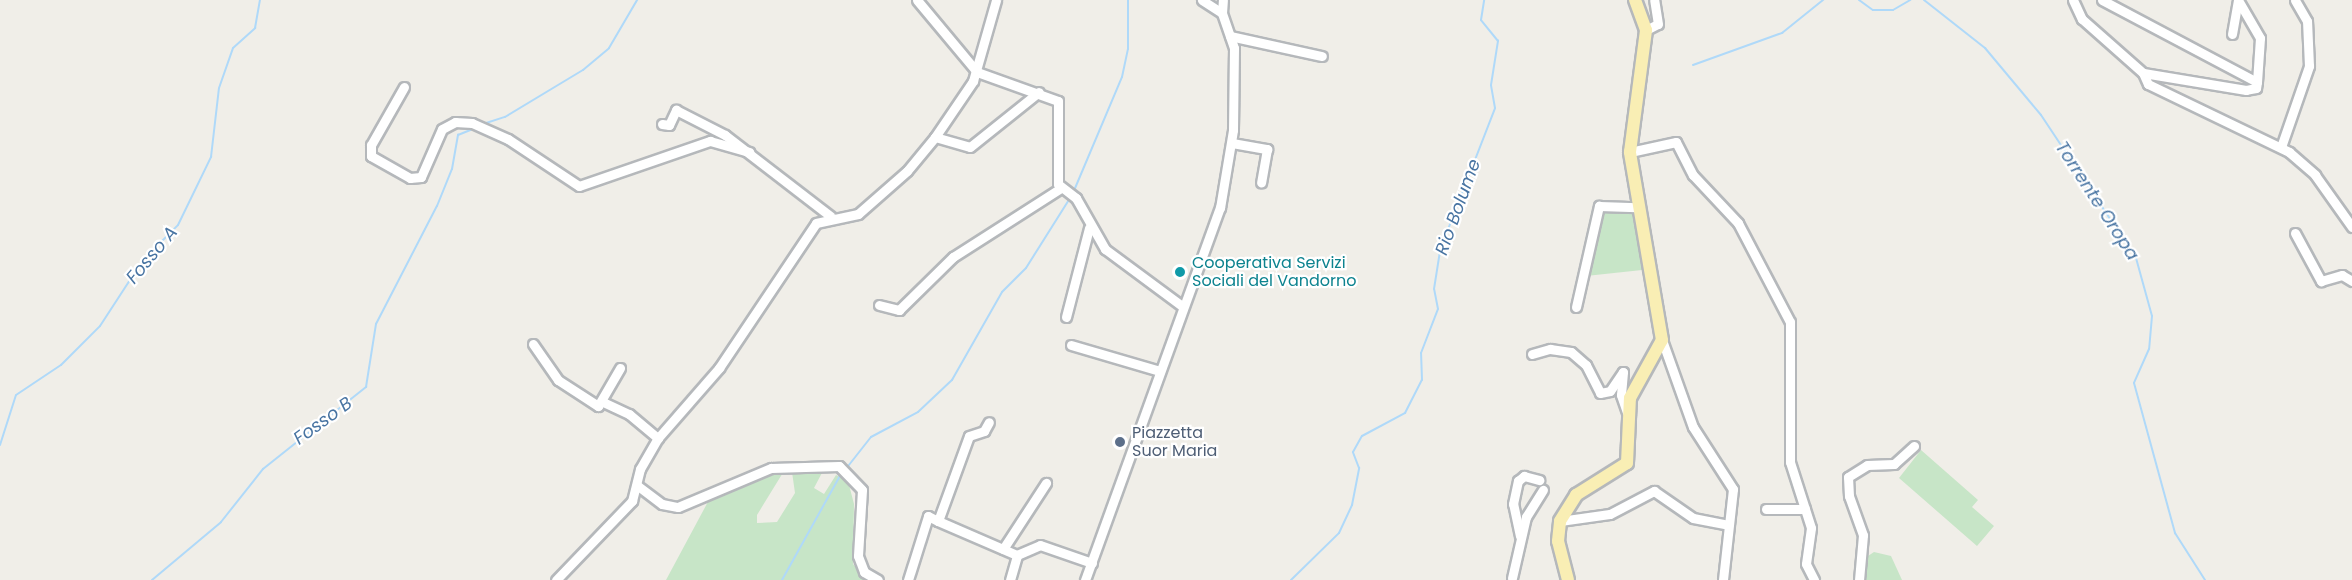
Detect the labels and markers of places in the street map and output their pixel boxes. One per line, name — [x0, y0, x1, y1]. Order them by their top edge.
place label: Cooperativa Servizi Sociali del Vandorno — [1192, 253, 1357, 291]
marker: Cooperativa Servizi Sociali del Vandorno — [1173, 265, 1187, 279]
place label: Piazzetta Suor Maria — [1132, 423, 1217, 461]
marker: Piazzetta Suor Maria — [1113, 435, 1127, 449]

